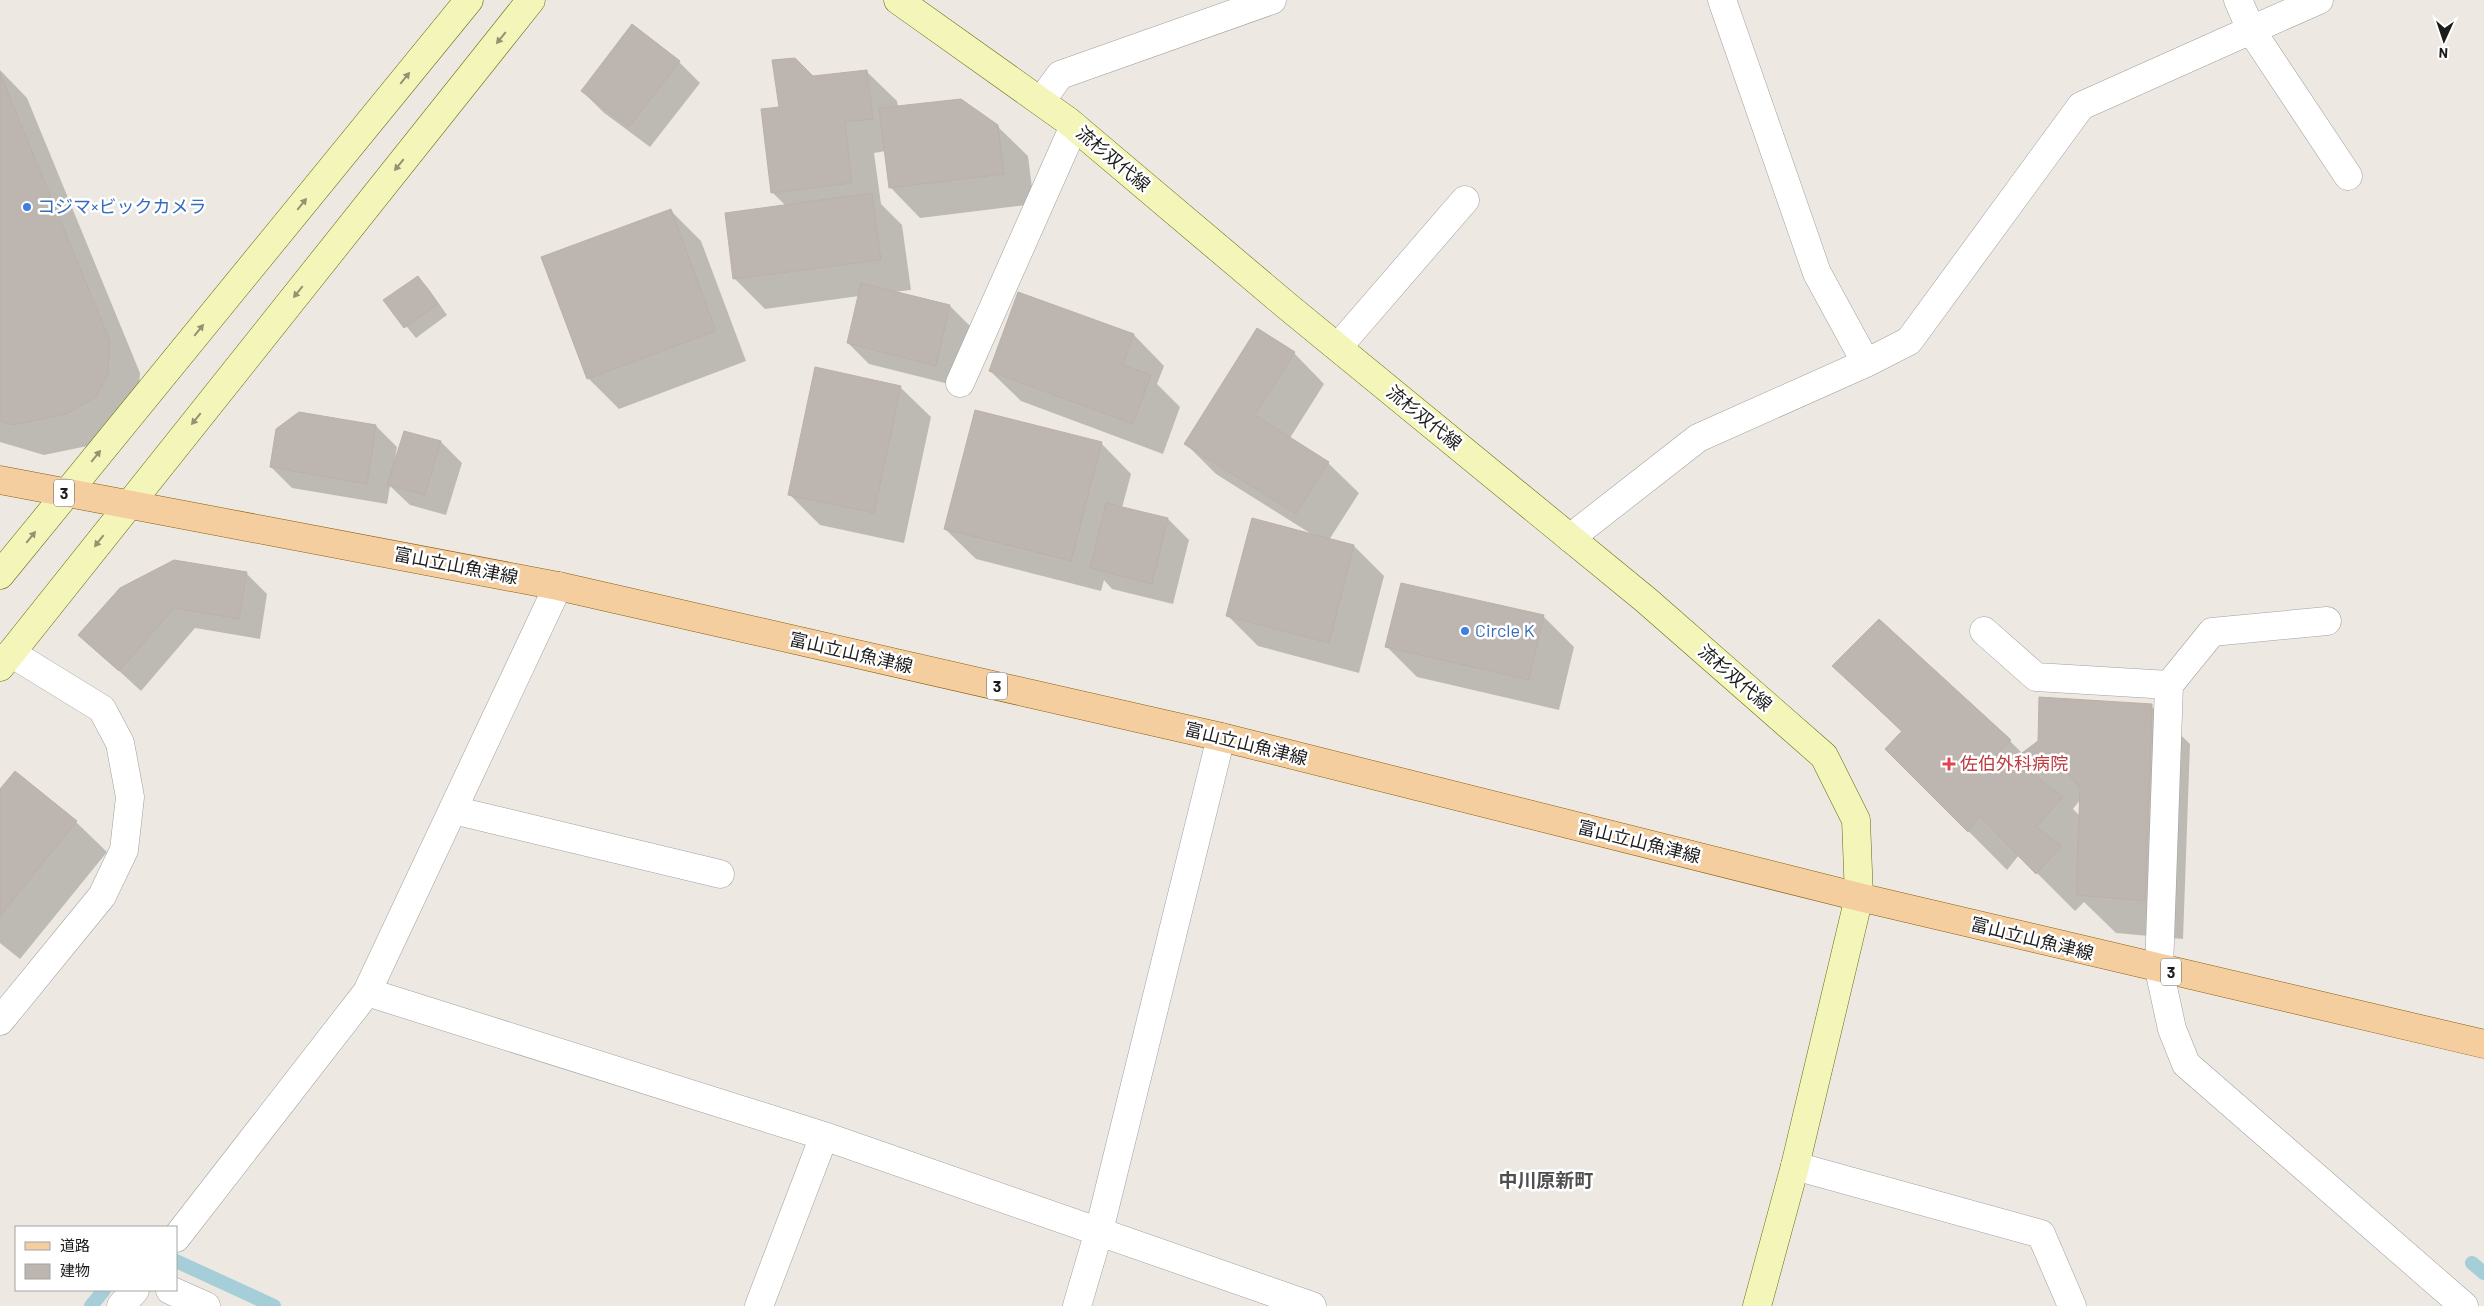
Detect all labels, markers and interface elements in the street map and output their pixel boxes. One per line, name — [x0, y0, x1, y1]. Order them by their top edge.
north arrow — [2419, 15, 2469, 65]
one-way arrow — [495, 31, 506, 44]
text: N — [2438, 45, 2448, 62]
one-way arrow — [400, 72, 411, 85]
street label: 流杉双代線 — [1072, 121, 1155, 196]
one-way arrow — [394, 158, 405, 171]
place label: コジマ×ビックカメラ — [37, 195, 207, 217]
one-way arrow — [297, 198, 308, 211]
marker: コジマ×ビックカメラ — [21, 201, 33, 213]
one-way arrow — [292, 285, 303, 298]
one-way arrow — [194, 324, 205, 337]
street label: 流杉双代線 — [1383, 380, 1467, 454]
one-way arrow — [191, 412, 202, 425]
one-way arrow — [91, 449, 102, 462]
road number: 3 — [54, 479, 74, 506]
one-way arrow — [25, 530, 36, 543]
one-way arrow — [93, 535, 104, 548]
street label: 富山立山魚津線 — [392, 542, 520, 588]
place label: Circle K — [1475, 619, 1535, 641]
marker: Circle K — [1459, 625, 1471, 637]
street label: 富山立山魚津線 — [787, 627, 915, 677]
street label: 流杉双代線 — [1694, 639, 1777, 715]
road number: 3 — [987, 672, 1007, 699]
street label: 富山立山魚津線 — [1182, 717, 1310, 769]
place label: 佐伯外科病院 — [1960, 752, 2068, 774]
marker: 佐伯外科病院 — [1942, 757, 1956, 771]
street label: 富山立山魚津線 — [1575, 815, 1703, 867]
street label: 富山立山魚津線 — [1968, 912, 2096, 964]
road number: 3 — [2161, 959, 2181, 986]
district label: 中川原新町 — [1498, 1168, 1594, 1191]
legend — [15, 1226, 178, 1291]
text: 道路 — [60, 1236, 90, 1254]
text: 建物 — [60, 1261, 90, 1279]

